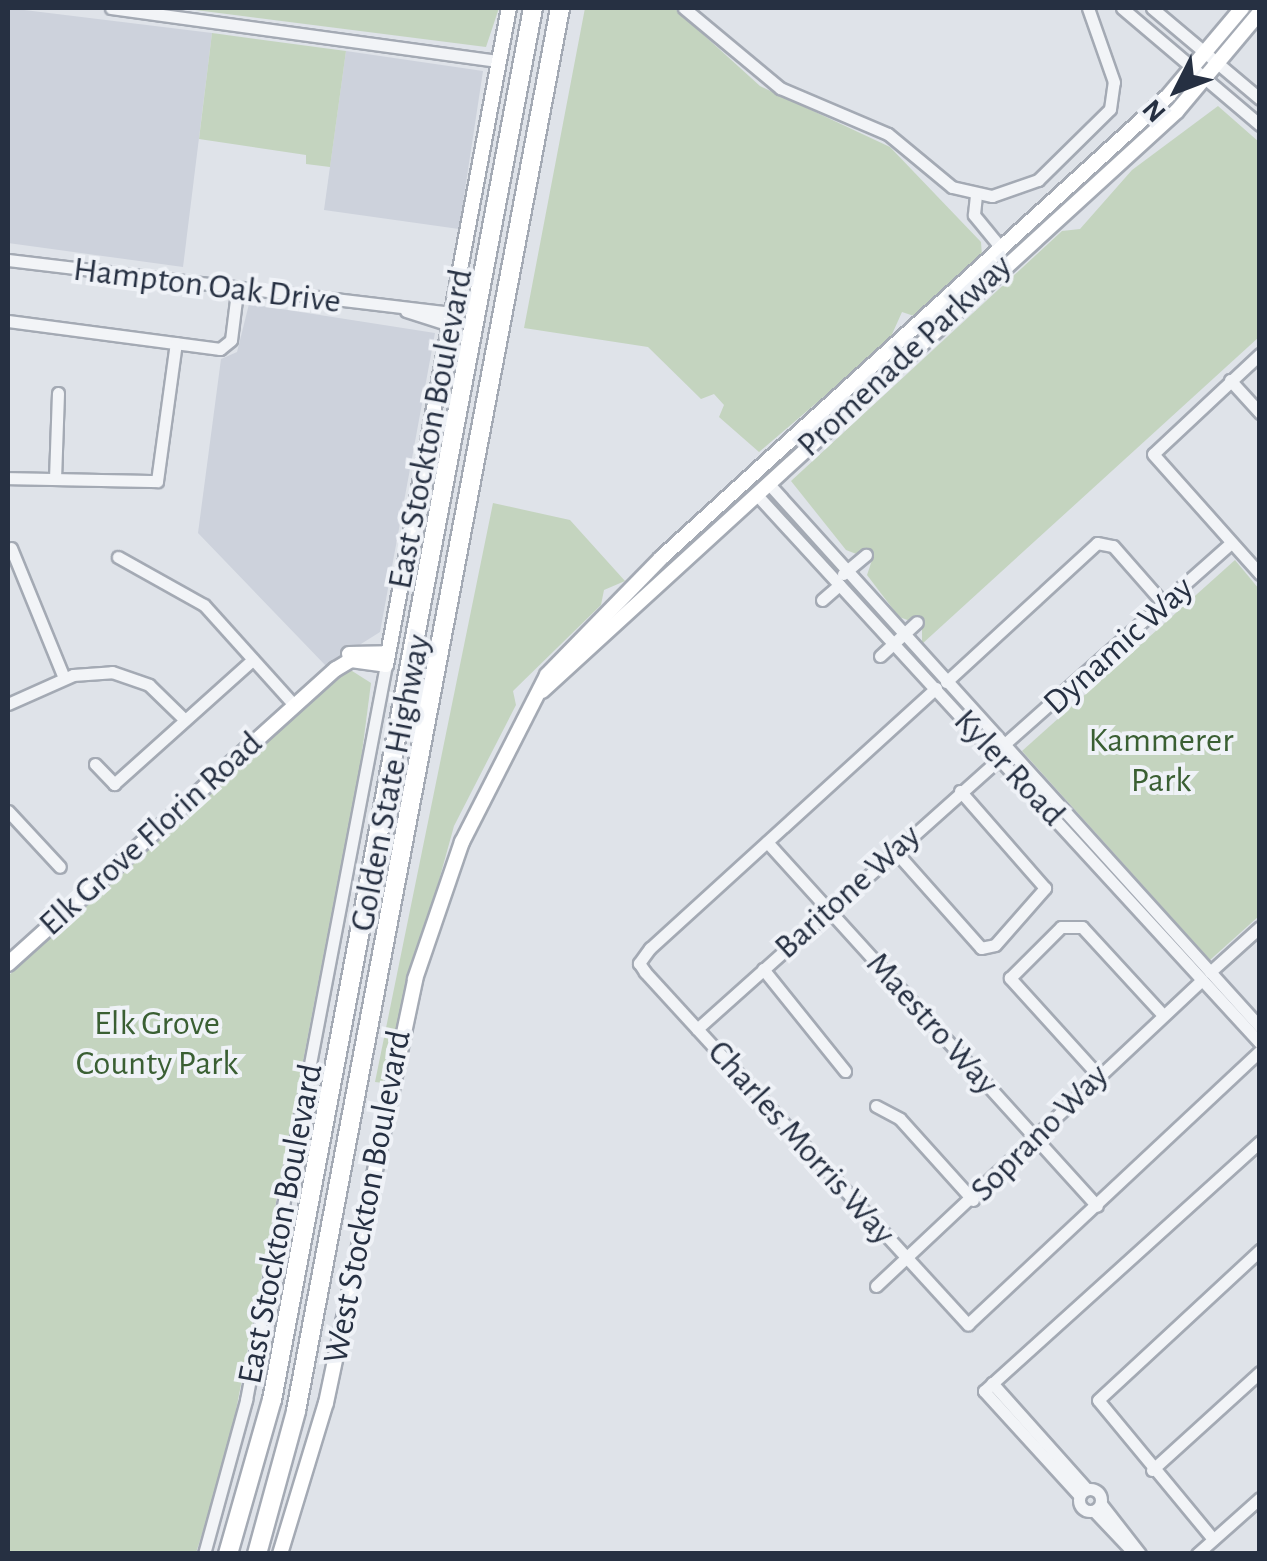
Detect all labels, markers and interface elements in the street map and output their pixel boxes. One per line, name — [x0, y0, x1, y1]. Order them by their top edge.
north arrow — [1127, 40, 1227, 140]
text: N — [1138, 93, 1172, 127]
street label: Promenade Parkway — [789, 246, 1021, 466]
street label: Hampton Oak Drive — [71, 249, 343, 323]
street label: East Stockton Boulevard — [379, 265, 483, 593]
street label: Dynamic Way — [1035, 568, 1203, 724]
street label: Golden State Highway — [342, 631, 440, 935]
street label: Kyler Road — [944, 701, 1074, 835]
park label: Kammerer Park — [1088, 720, 1234, 802]
street label: Elk Grove Florin Road — [31, 723, 271, 945]
street label: Baritone Way — [766, 816, 930, 968]
street label: Maestro Way — [857, 944, 1007, 1104]
park label: Elk Grove County Park — [76, 1003, 238, 1085]
street label: West Stockton Boulevard — [315, 1027, 421, 1367]
street label: Charles Morris Way — [698, 1032, 904, 1254]
street label: Soprano Way — [962, 1055, 1118, 1211]
street label: East Stockton Boulevard — [229, 1060, 333, 1388]

